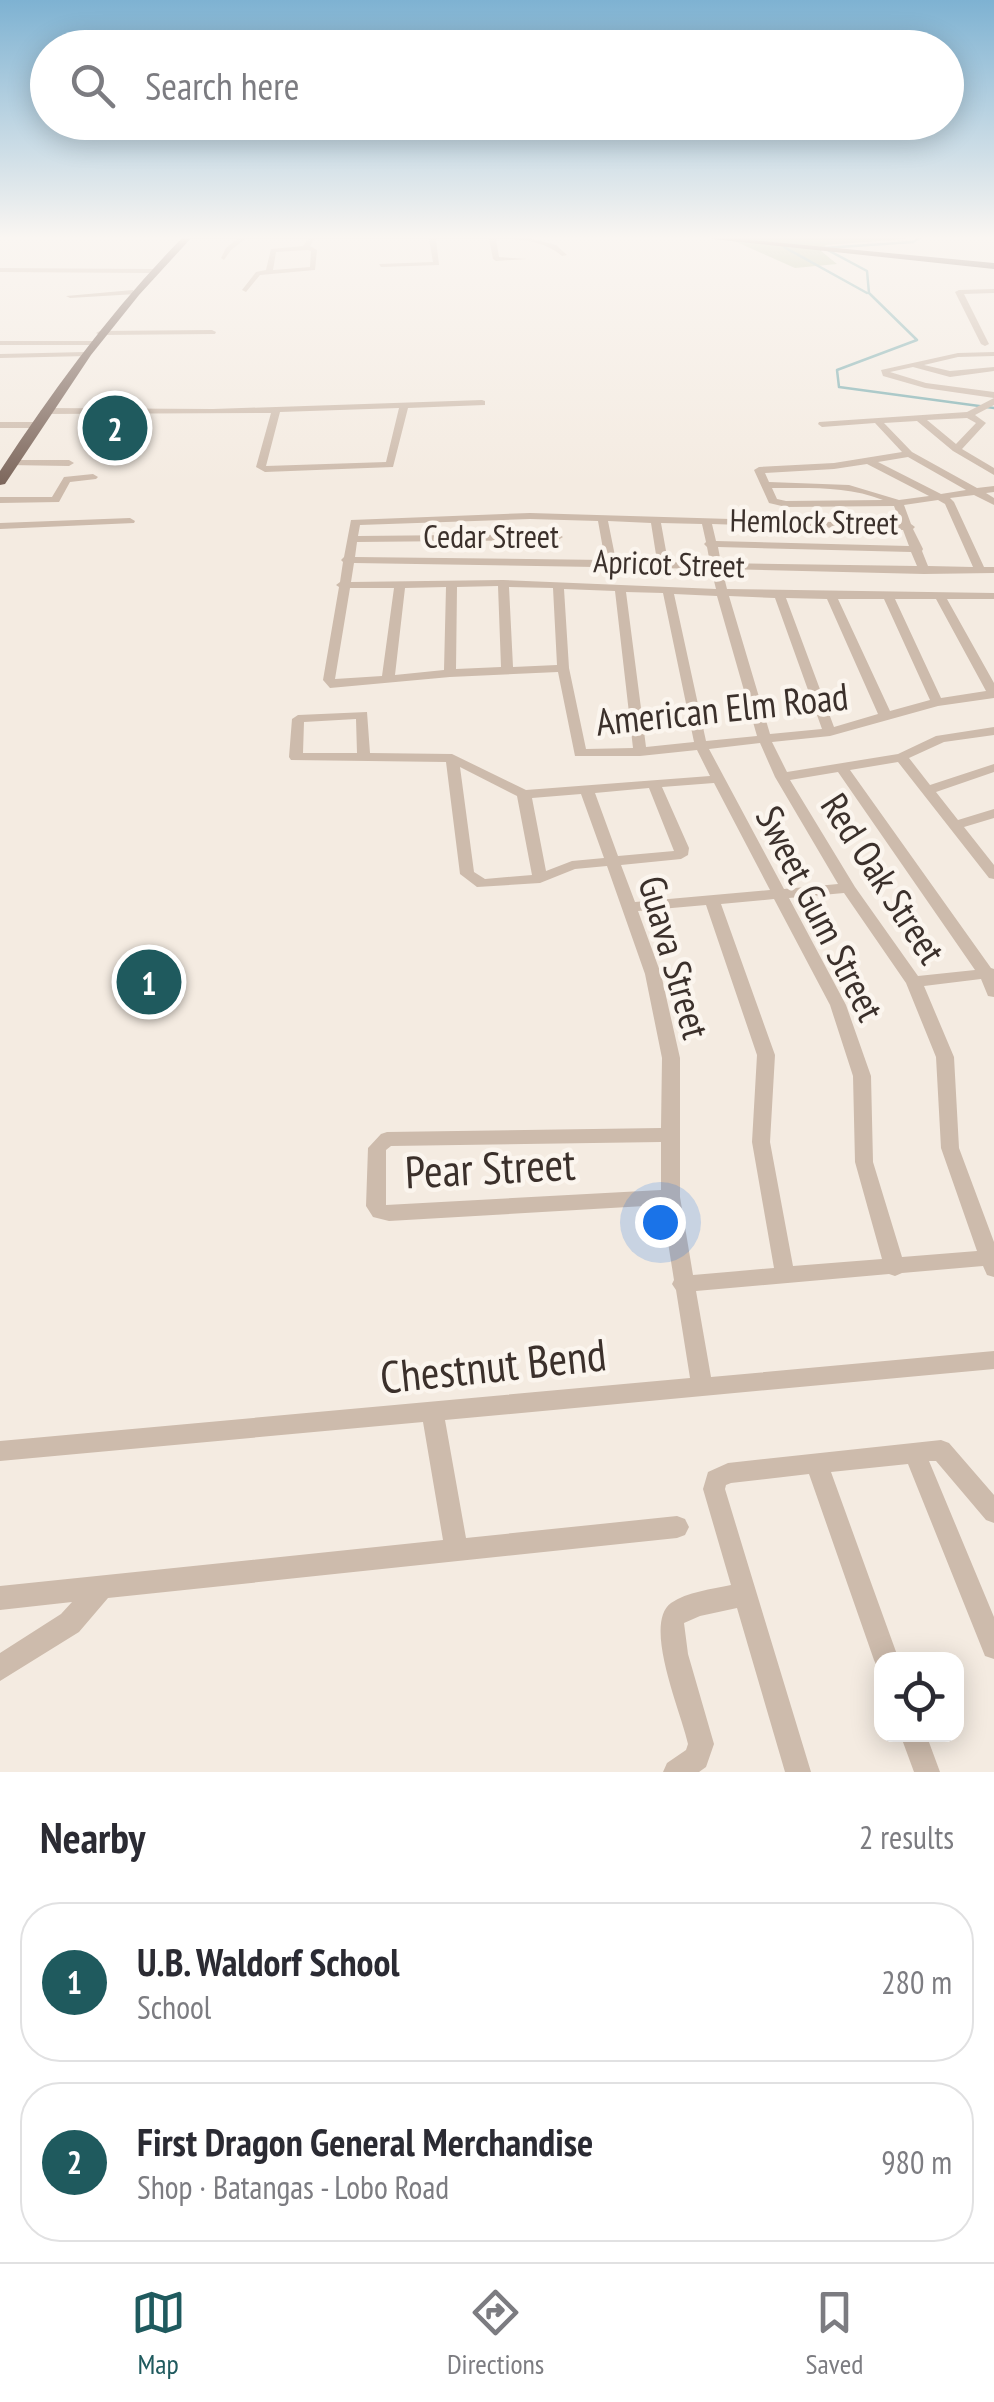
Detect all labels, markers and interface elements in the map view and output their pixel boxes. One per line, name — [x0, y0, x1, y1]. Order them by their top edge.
search box — [30, 30, 964, 140]
icon: search — [65, 58, 120, 113]
text: Search here — [145, 61, 299, 110]
pin: 2 — [82, 390, 148, 466]
street label: Hemlock Street — [729, 499, 899, 543]
street label: Cedar Street — [423, 515, 559, 557]
street label: Apricot Street — [593, 539, 746, 587]
street label: American Elm Road — [593, 670, 851, 746]
street label: Red Oak Street — [811, 783, 958, 973]
street label: Sweet Gum Street — [746, 797, 896, 1029]
street label: Guava Street — [628, 870, 722, 1045]
pin: 1 — [116, 944, 182, 1020]
street label: Pear Street — [403, 1134, 577, 1200]
your location — [635, 1197, 686, 1248]
street label: Chestnut Bend — [377, 1324, 609, 1406]
map controls — [874, 1652, 964, 1742]
button: locate — [874, 1652, 964, 1742]
text: Nearby — [40, 1810, 145, 1865]
text: 2 results — [859, 1816, 954, 1858]
text: U.B. Waldorf School — [137, 1937, 400, 1986]
text: 1 — [67, 1961, 82, 2003]
text: 280 m — [881, 1961, 952, 2003]
text: School — [137, 1986, 211, 2028]
text: First Dragon General Merchandise — [137, 2117, 593, 2166]
text: 2 — [67, 2141, 82, 2183]
text: 980 m — [881, 2141, 952, 2183]
text: Shop · Batangas - Lobo Road — [137, 2166, 449, 2208]
tab: Map — [131, 2285, 186, 2382]
tab: Directions — [447, 2285, 544, 2382]
tab: Saved — [806, 2285, 863, 2382]

